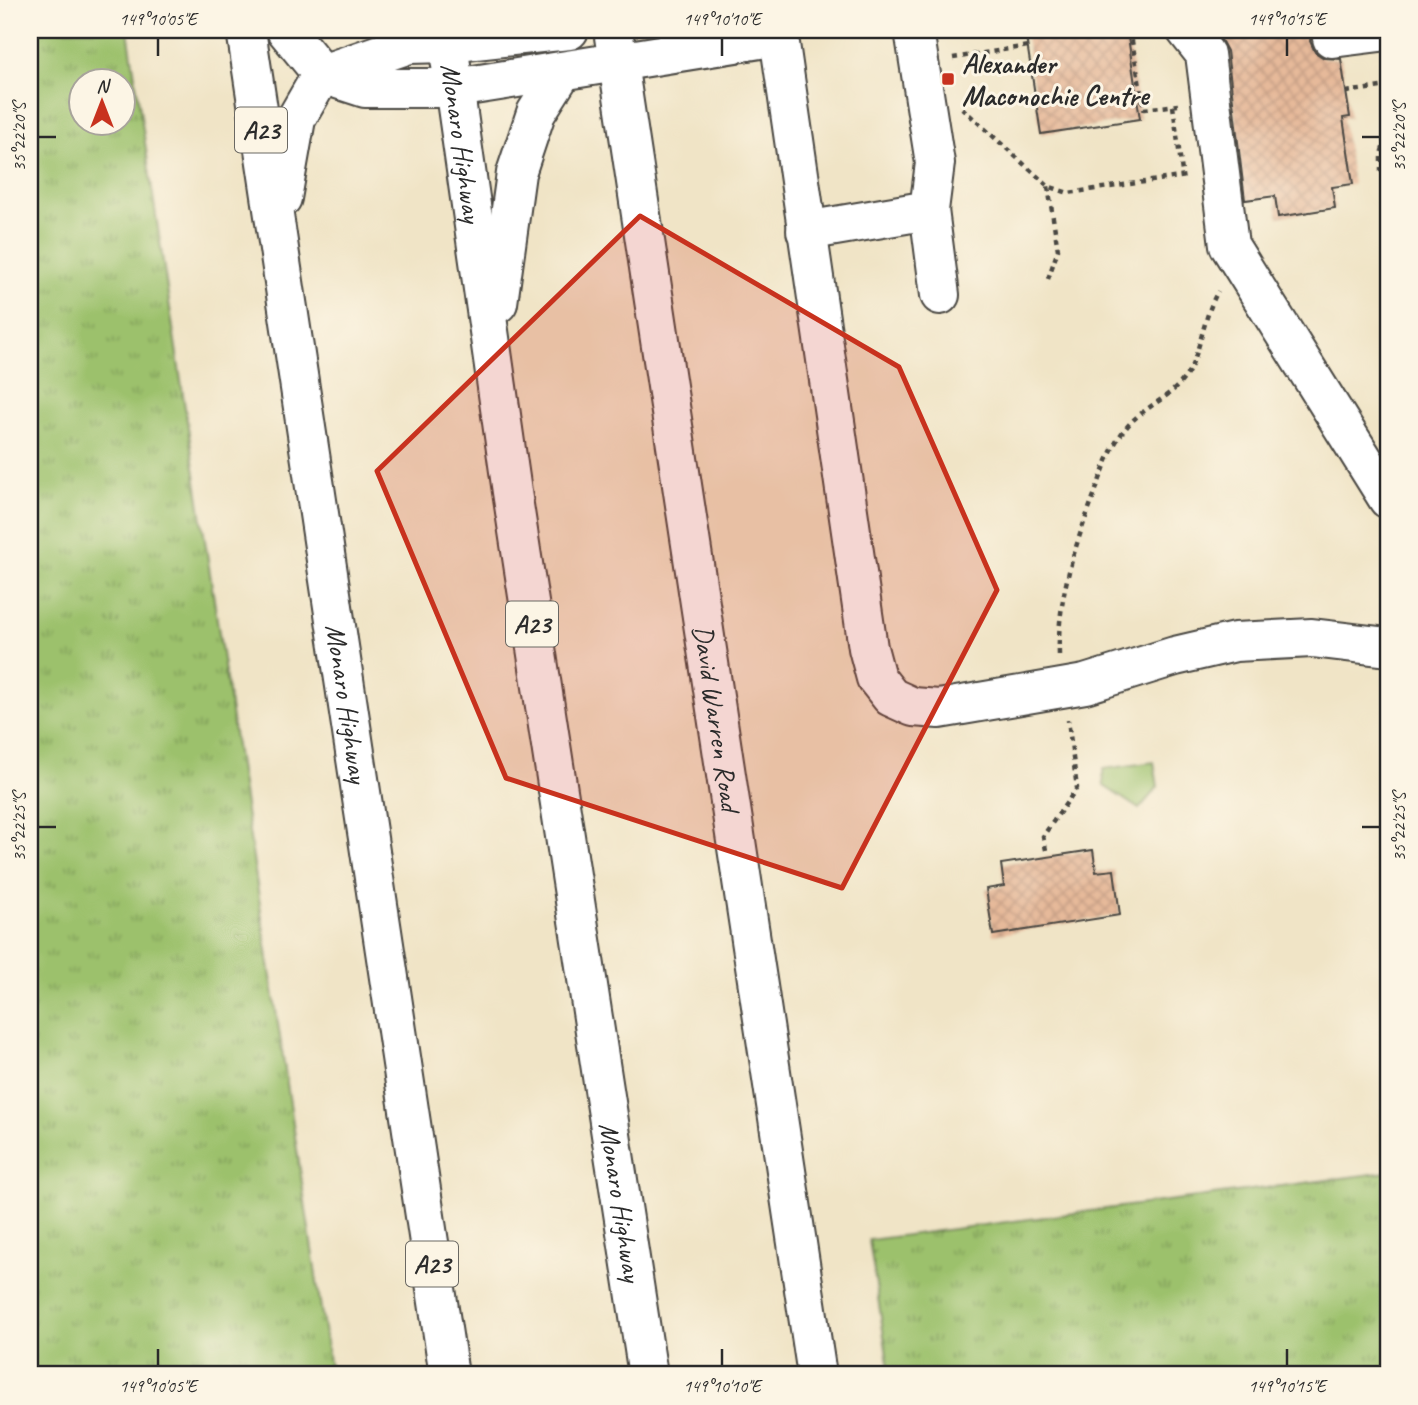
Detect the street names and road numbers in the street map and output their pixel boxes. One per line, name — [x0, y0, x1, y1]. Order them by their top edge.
street label: Monaro Highway — [433, 61, 491, 227]
road number: A23 — [235, 108, 287, 153]
road number: A23 — [506, 602, 558, 646]
street label: Monaro Highway — [318, 622, 377, 788]
street label: David Warren Road — [686, 623, 749, 817]
street label: Monaro Highway — [592, 1120, 651, 1286]
road number: A23 — [406, 1242, 458, 1287]

